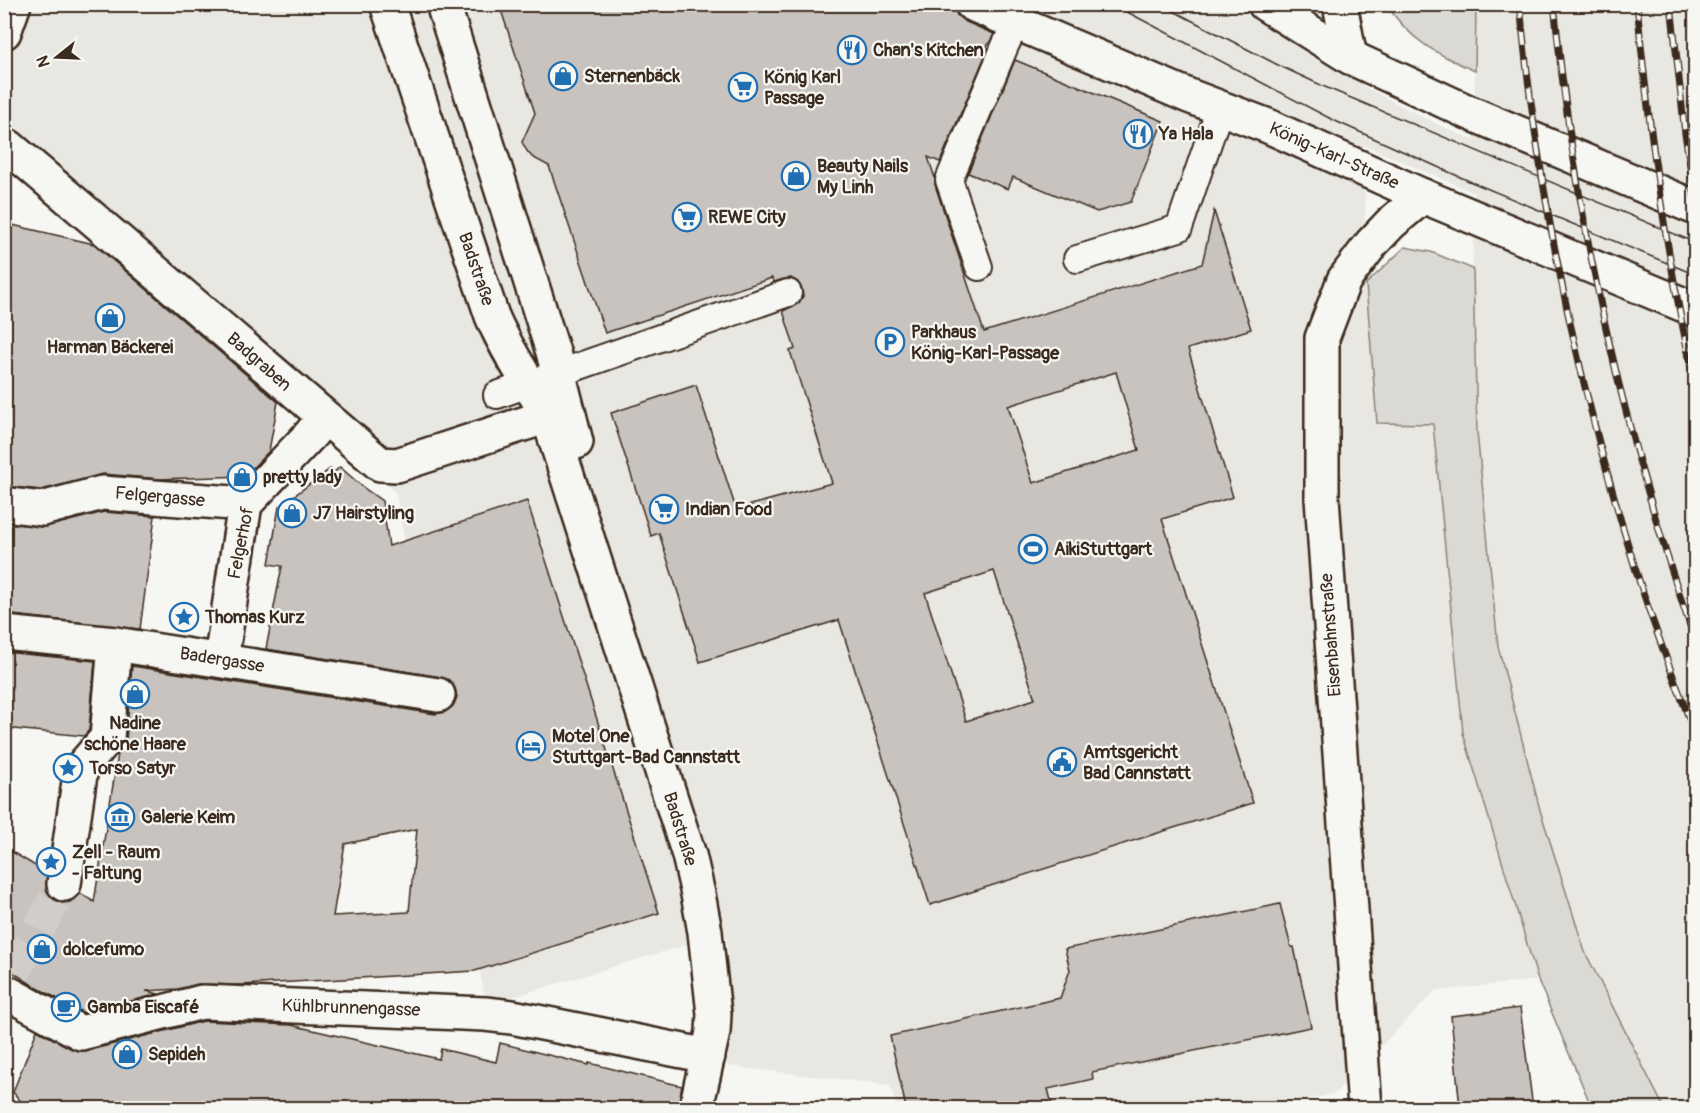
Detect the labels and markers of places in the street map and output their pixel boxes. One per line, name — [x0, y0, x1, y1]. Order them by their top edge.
restaurant icon: Chan's Kitchen — [836, 34, 868, 66]
place label: Chan's Kitchen — [873, 39, 984, 62]
shop icon: Sternenbäck — [547, 60, 579, 92]
place label: Sternenbäck — [584, 65, 680, 88]
place label: König Karl Passage — [764, 66, 841, 110]
supermarket icon: König Karl Passage — [727, 71, 759, 103]
restaurant icon: Ya Hala — [1122, 118, 1154, 150]
place label: Ya Hala — [1158, 123, 1214, 146]
place label: Beauty Nails My Linh — [817, 155, 909, 199]
shop icon: Beauty Nails My Linh — [780, 160, 812, 192]
supermarket icon: REWE City — [671, 201, 703, 233]
place label: REWE City — [708, 206, 786, 229]
shop icon: Harman Bäckerei — [94, 302, 126, 334]
place label: Parkhaus König-Karl-Passage — [911, 321, 1060, 365]
parking icon: Parkhaus König-Karl-Passage — [874, 326, 906, 358]
place label: Harman Bäckerei — [47, 336, 173, 359]
shop icon: pretty lady — [226, 461, 258, 493]
place label: pretty lady — [263, 466, 342, 489]
supermarket icon: Indian Food — [648, 493, 680, 525]
shop icon: J7 Hairstyling — [276, 497, 308, 529]
place label: Indian Food — [685, 498, 772, 521]
place label: J7 Hairstyling — [313, 502, 414, 525]
sports icon: AikiStuttgart — [1017, 533, 1049, 565]
place label: AikiStuttgart — [1054, 538, 1153, 561]
place icon: Thomas Kurz — [168, 601, 200, 633]
place label: Thomas Kurz — [204, 606, 305, 629]
shop icon: Nadine schöne Haare — [119, 678, 151, 710]
place label: Nadine schöne Haare — [84, 712, 187, 756]
place label: Motel One Stuttgart-Bad Cannstatt — [552, 725, 741, 769]
hotel icon: Motel One Stuttgart-Bad Cannstatt — [515, 730, 547, 762]
place label: Amtsgericht Bad Cannstatt — [1083, 741, 1192, 785]
public building icon: Amtsgericht Bad Cannstatt — [1046, 746, 1078, 778]
place icon: Torso Satyr — [52, 752, 84, 784]
place label: Torso Satyr — [88, 757, 176, 780]
museum icon: Galerie Keim — [104, 801, 136, 833]
place label: Galerie Keim — [141, 806, 235, 829]
place label: Zell - Raum - Faltung — [72, 841, 160, 885]
place icon: Zell - Raum - Faltung — [35, 846, 67, 878]
shop icon: dolcefumo — [26, 933, 58, 965]
place label: dolcefumo — [63, 938, 145, 961]
cafe icon: Gamba Eiscafé — [50, 991, 82, 1023]
place label: Gamba Eiscafé — [87, 996, 200, 1019]
shop icon: Sepideh — [111, 1038, 143, 1070]
place label: Sepideh — [148, 1043, 206, 1066]

